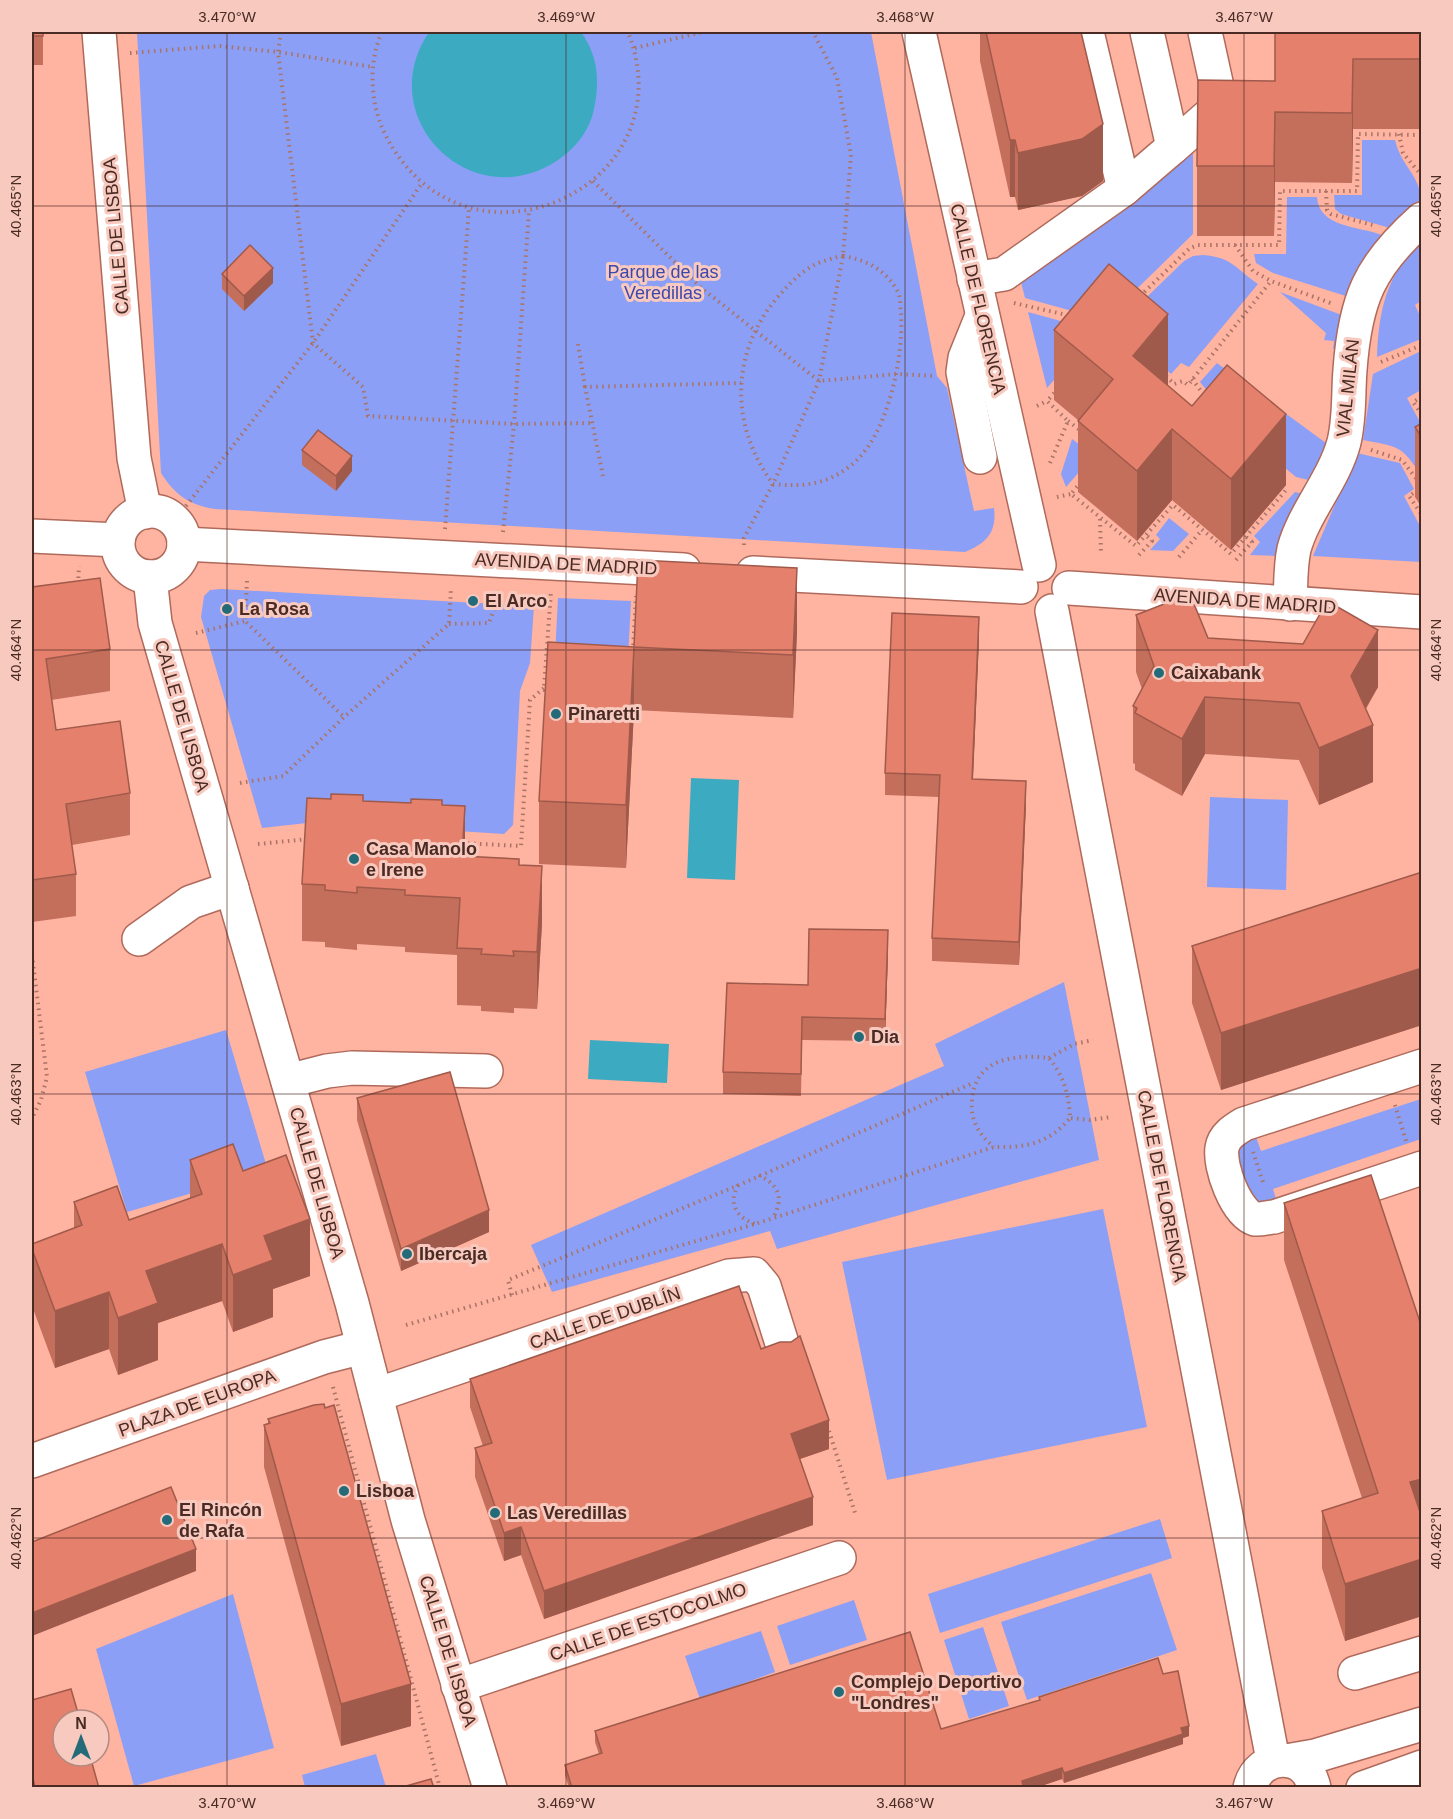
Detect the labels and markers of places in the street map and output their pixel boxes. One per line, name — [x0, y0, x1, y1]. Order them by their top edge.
place label: El Arco — [485, 591, 547, 611]
marker: El Arco — [466, 594, 480, 608]
place label: La Rosa — [239, 599, 310, 619]
marker: La Rosa — [220, 602, 234, 616]
place label: Caixabank — [1171, 663, 1262, 683]
marker: Caixabank — [1152, 666, 1166, 680]
place label: Pinaretti — [568, 704, 640, 724]
marker: Pinaretti — [549, 707, 563, 721]
place label: Casa Manolo e Irene — [366, 839, 477, 880]
marker: Casa Manolo e Irene — [347, 852, 361, 866]
place label: Dia — [871, 1027, 900, 1047]
marker: Dia — [852, 1030, 866, 1044]
place label: Ibercaja — [419, 1244, 488, 1264]
marker: Ibercaja — [400, 1247, 414, 1261]
place label: Lisboa — [356, 1481, 415, 1501]
marker: Lisboa — [337, 1484, 351, 1498]
place label: El Rincón de Rafa — [179, 1500, 262, 1541]
place label: Las Veredillas — [507, 1503, 627, 1523]
marker: Las Veredillas — [488, 1506, 502, 1520]
marker: El Rincón de Rafa — [160, 1513, 174, 1527]
place label: Complejo Deportivo "Londres" — [851, 1672, 1022, 1713]
marker: Complejo Deportivo "Londres" — [832, 1685, 846, 1699]

